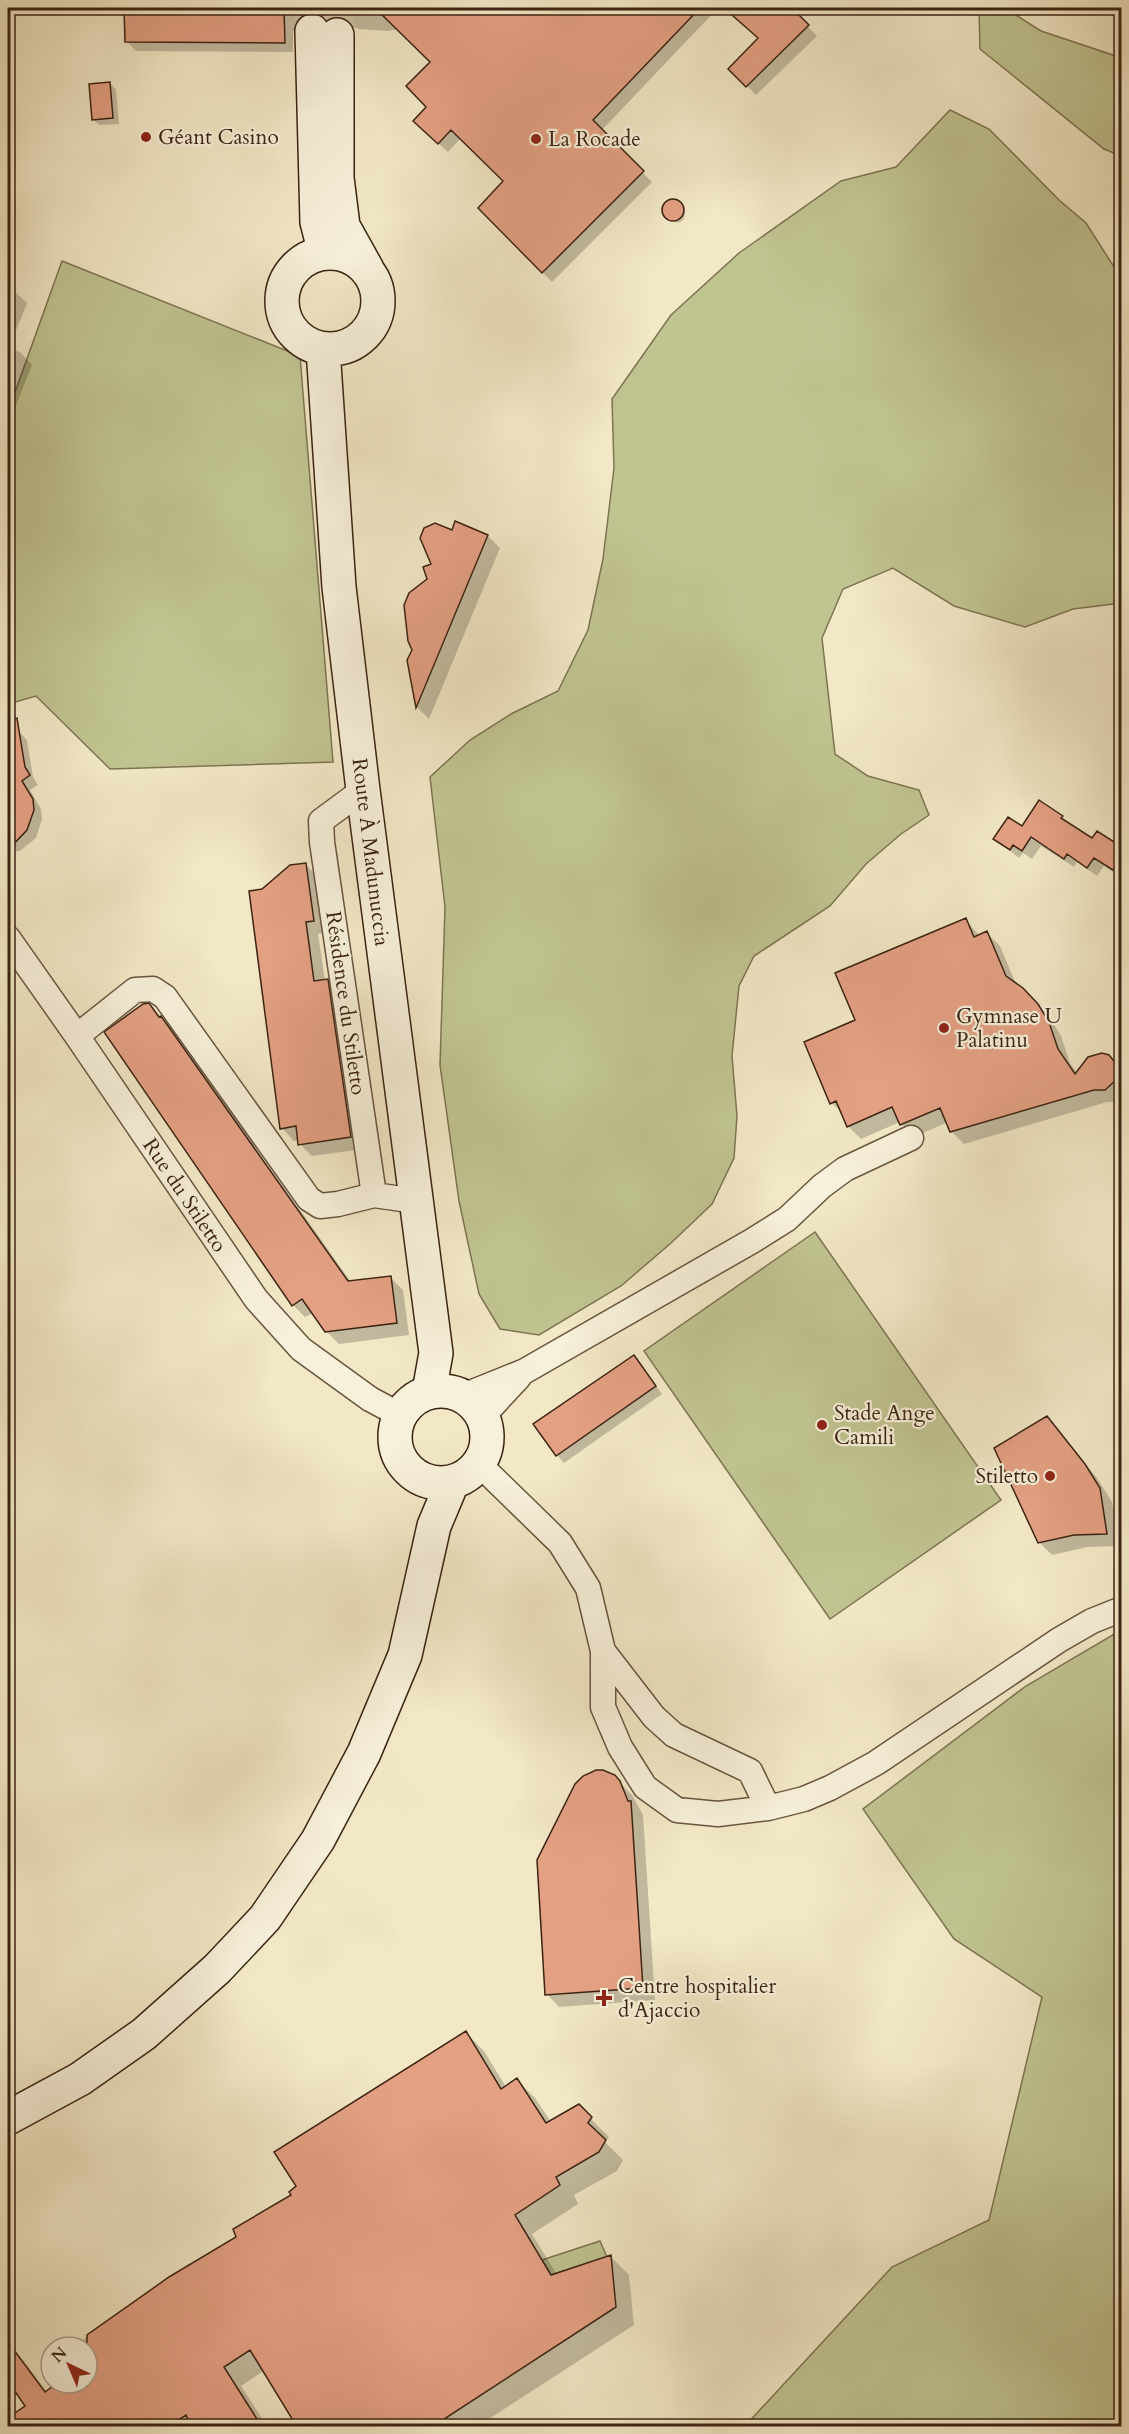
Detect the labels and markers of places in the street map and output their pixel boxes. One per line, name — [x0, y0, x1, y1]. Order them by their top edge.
place label: Géant Casino — [158, 123, 279, 152]
place label: La Rocade — [548, 125, 641, 154]
marker: Géant Casino — [139, 130, 153, 144]
marker: La Rocade — [529, 132, 543, 146]
place label: Gymnase U Palatinu — [956, 1002, 1062, 1055]
marker: Gymnase U Palatinu — [937, 1021, 951, 1035]
place label: Stade Ange Camili — [834, 1399, 935, 1452]
marker: Stade Ange Camili — [815, 1418, 829, 1432]
place label: Stiletto — [975, 1462, 1038, 1491]
marker: Stiletto — [1043, 1469, 1057, 1483]
place label: Centre hospitalier d'Ajaccio — [618, 1972, 776, 2025]
marker: Centre hospitalier d'Ajaccio — [595, 1989, 613, 2007]

